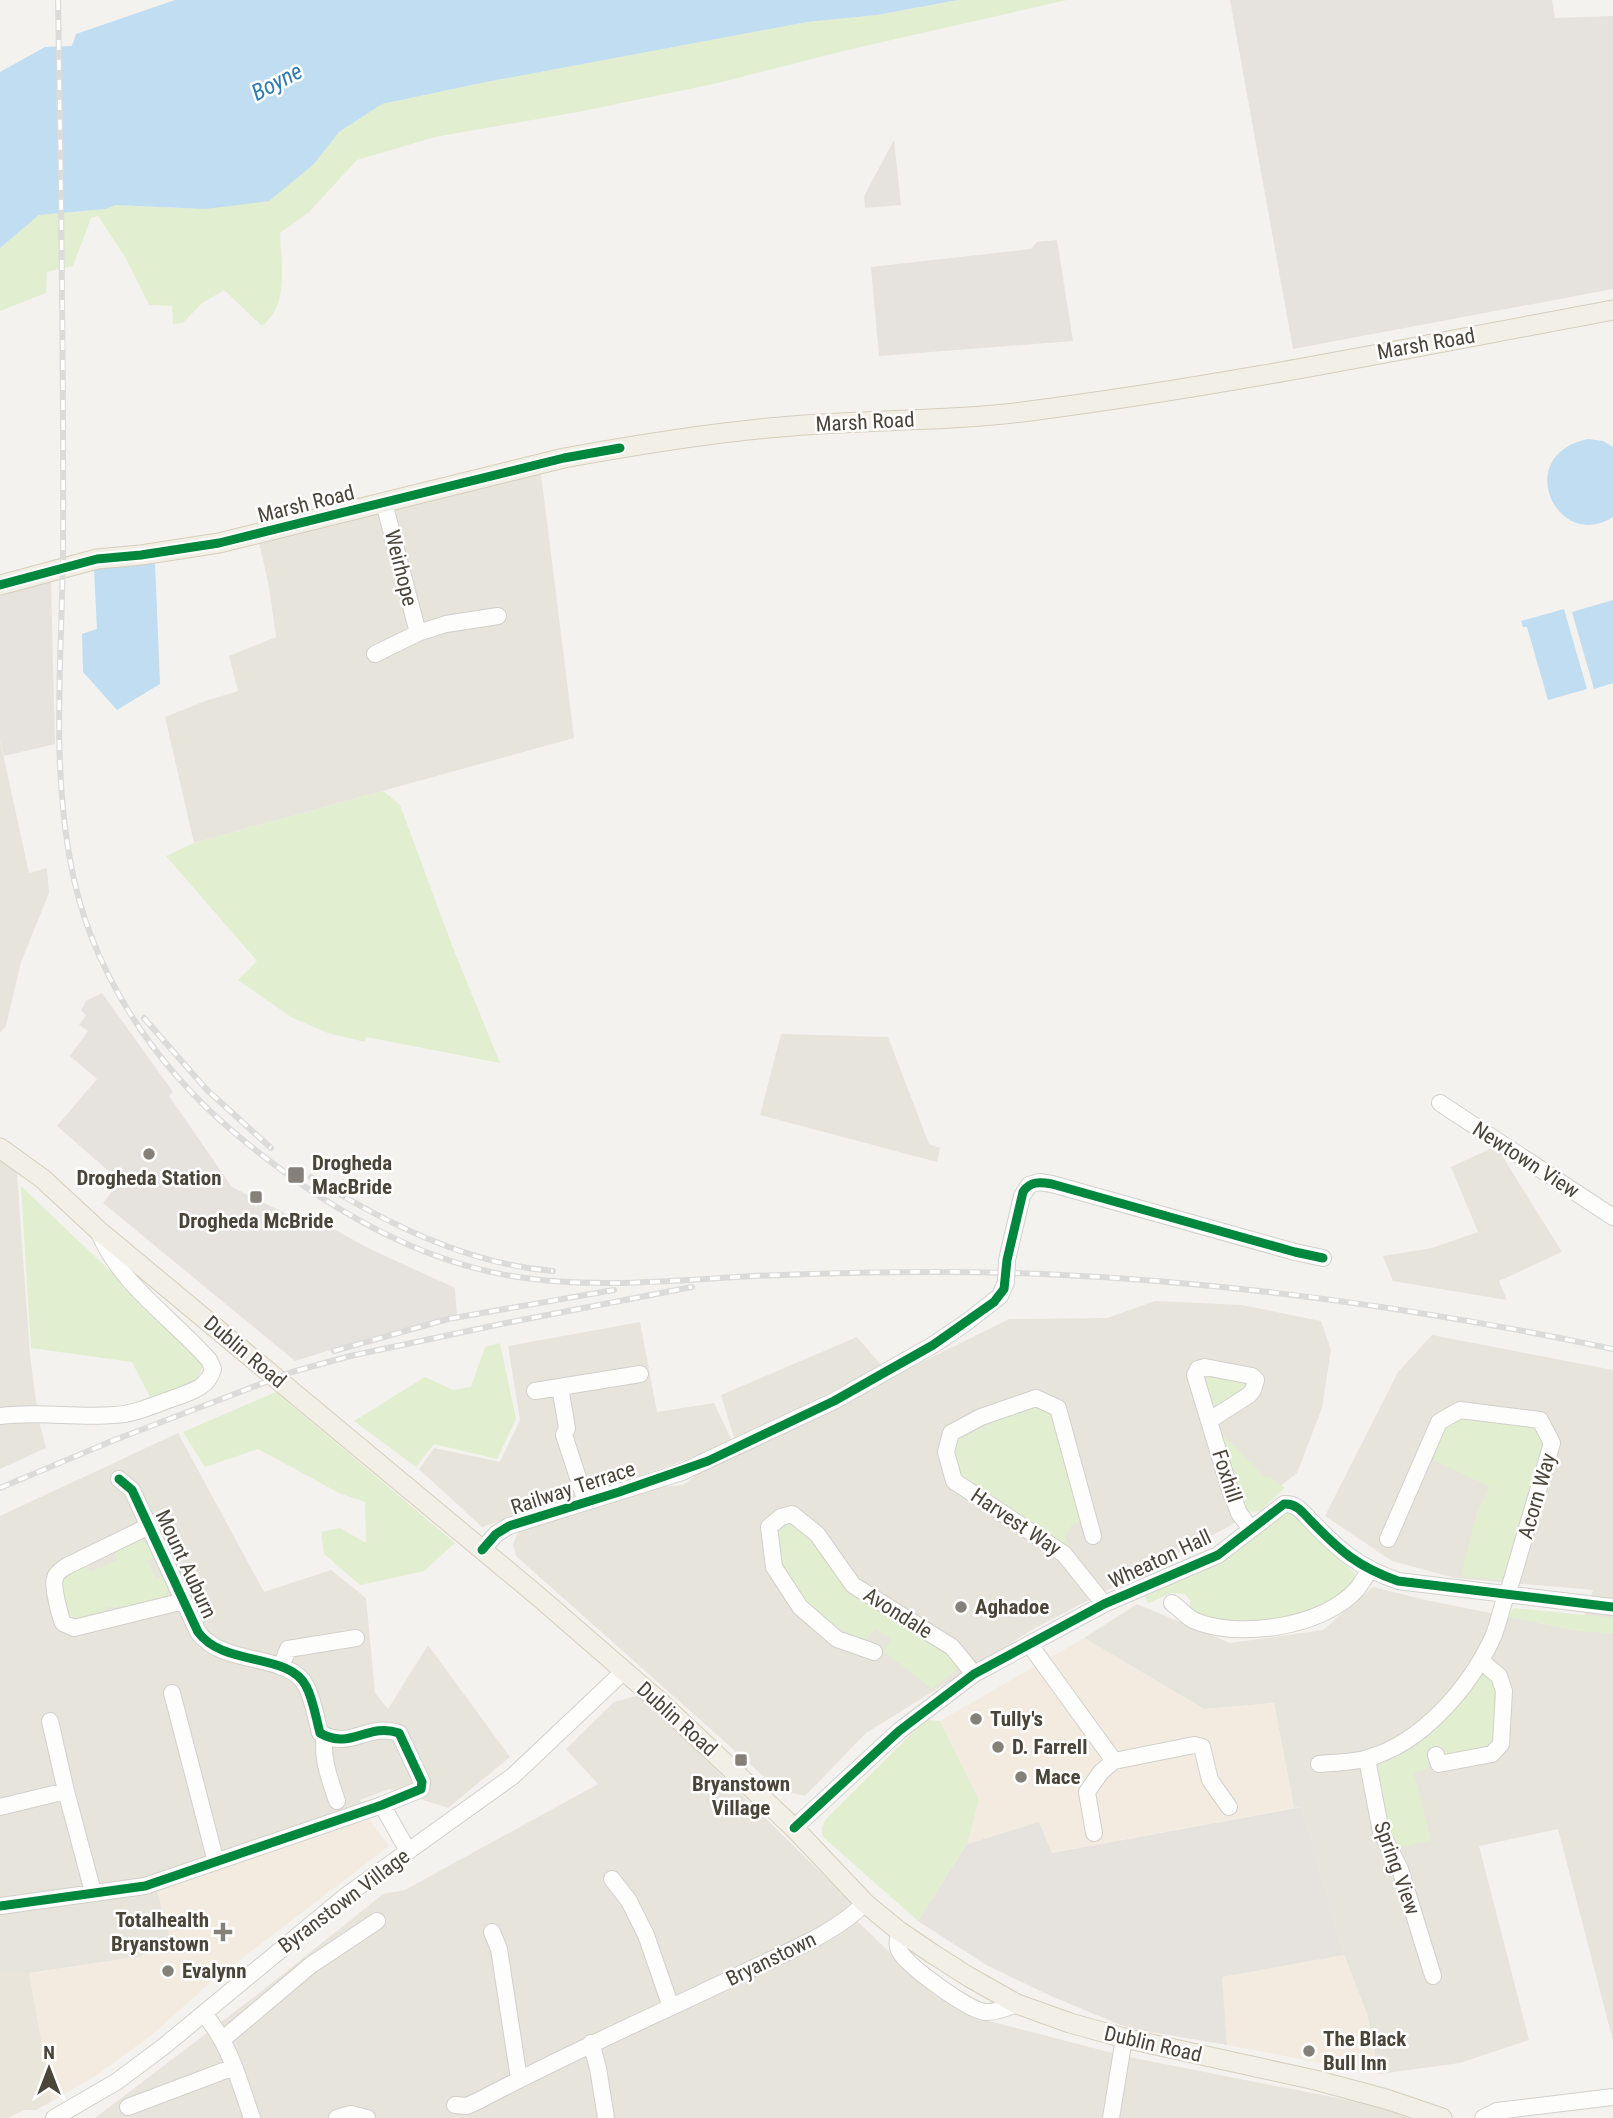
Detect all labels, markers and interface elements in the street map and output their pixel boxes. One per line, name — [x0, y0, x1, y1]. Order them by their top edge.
water label: Boyne — [247, 57, 307, 107]
street label: Marsh Road — [1375, 324, 1477, 364]
street label: Marsh Road — [815, 407, 915, 437]
street label: Marsh Road — [255, 480, 357, 528]
street label: Weirhope — [380, 527, 422, 609]
street label: Newtown View — [1468, 1117, 1584, 1203]
marker: Drogheda Station — [141, 1146, 157, 1162]
place label: Drogheda MacBride — [312, 1151, 392, 1199]
marker: Drogheda MacBride — [286, 1165, 306, 1185]
place label: Drogheda Station — [76, 1166, 222, 1190]
marker: Drogheda McBride — [248, 1189, 264, 1205]
place label: Drogheda McBride — [178, 1209, 334, 1233]
street label: Dublin Road — [199, 1311, 291, 1393]
street label: Foxhill — [1207, 1447, 1247, 1505]
street label: Acorn Way — [1513, 1450, 1561, 1542]
street label: Railway Terrace — [508, 1457, 638, 1519]
street label: Harvest Way — [966, 1483, 1066, 1561]
street label: Mount Auburn — [150, 1506, 222, 1622]
street label: Wheaton Hall — [1105, 1525, 1215, 1593]
street label: Avondale — [859, 1583, 937, 1643]
place label: Aghadoe — [975, 1595, 1049, 1619]
marker: Aghadoe — [953, 1599, 969, 1615]
street label: Dublin Road — [632, 1677, 722, 1761]
place label: Tully's — [990, 1707, 1043, 1731]
marker: Tully's — [968, 1711, 984, 1727]
place label: D. Farrell — [1012, 1735, 1087, 1759]
marker: D. Farrell — [990, 1739, 1006, 1755]
marker: Bryanstown Village — [733, 1752, 749, 1768]
place label: Mace — [1035, 1765, 1081, 1789]
marker: Mace — [1013, 1769, 1029, 1785]
place label: Bryanstown Village — [692, 1772, 790, 1820]
street label: Spring View — [1369, 1818, 1425, 1918]
street label: Byranstown Village — [274, 1844, 414, 1958]
place label: Totalhealth Bryanstown — [111, 1908, 209, 1956]
marker: Totalhealth Bryanstown — [215, 1924, 231, 1940]
street label: Bryanstown — [722, 1927, 820, 1991]
place label: Evalynn — [182, 1959, 247, 1983]
marker: Evalynn — [160, 1963, 176, 1979]
street label: Dublin Road — [1102, 2021, 1204, 2067]
place label: The Black Bull Inn — [1323, 2027, 1407, 2075]
north arrow — [14, 2034, 84, 2104]
text: N — [43, 2041, 55, 2064]
marker: The Black Bull Inn — [1301, 2043, 1317, 2059]

